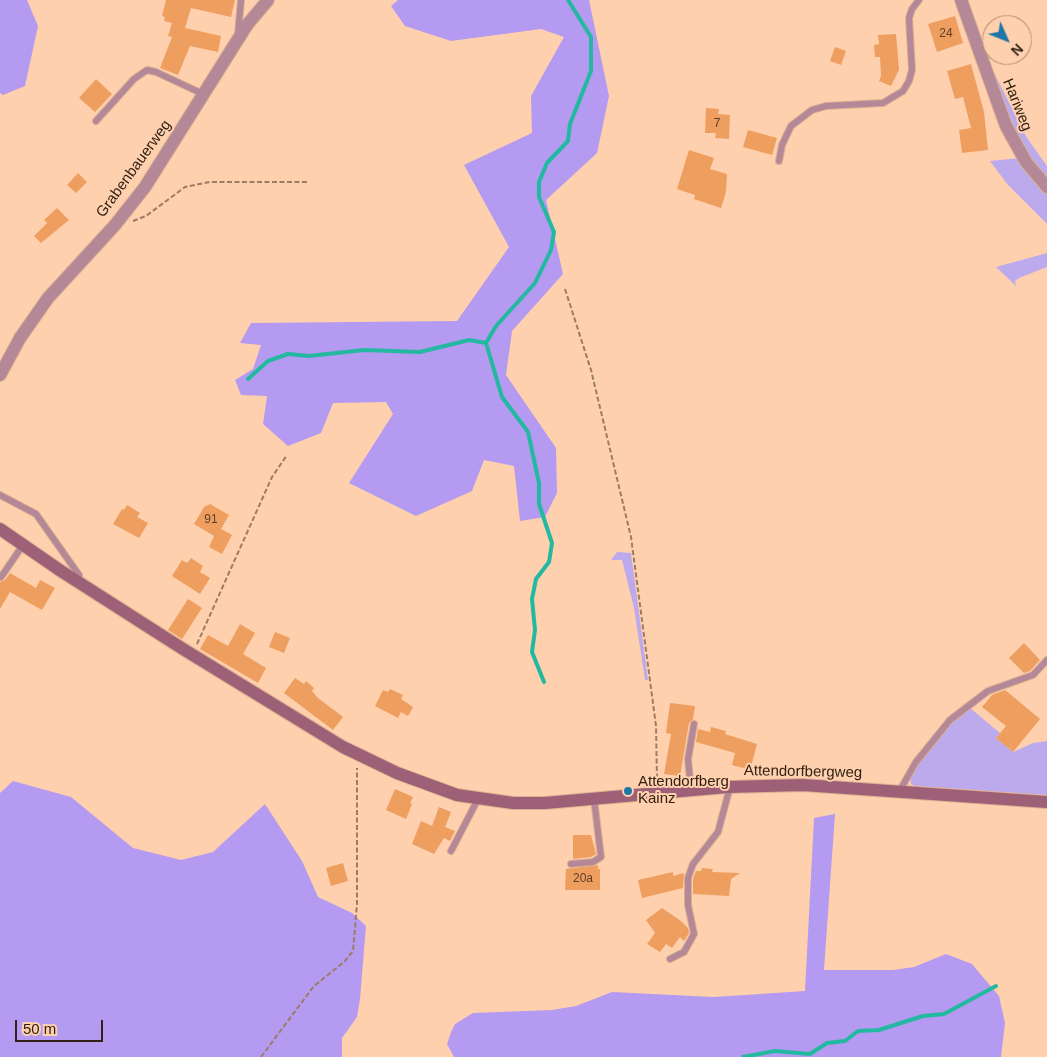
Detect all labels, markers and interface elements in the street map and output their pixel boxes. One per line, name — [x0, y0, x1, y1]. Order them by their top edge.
north arrow — [982, 15, 1032, 65]
house number: 24 — [939, 27, 953, 41]
text: N — [1008, 41, 1026, 59]
street label: Hariweg — [998, 76, 1036, 134]
street label: Grabenbauerweg — [93, 117, 175, 221]
house number: 7 — [714, 117, 720, 131]
house number: 91 — [204, 513, 218, 527]
street label: Attendorfbergweg — [744, 762, 862, 782]
place label: Attendorfberg Kainz — [638, 773, 729, 808]
marker: Attendorfberg Kainz — [622, 785, 634, 797]
house number: 20a — [573, 872, 593, 886]
scale bar — [18, 1010, 105, 1042]
text: 50 m — [23, 1020, 56, 1037]

